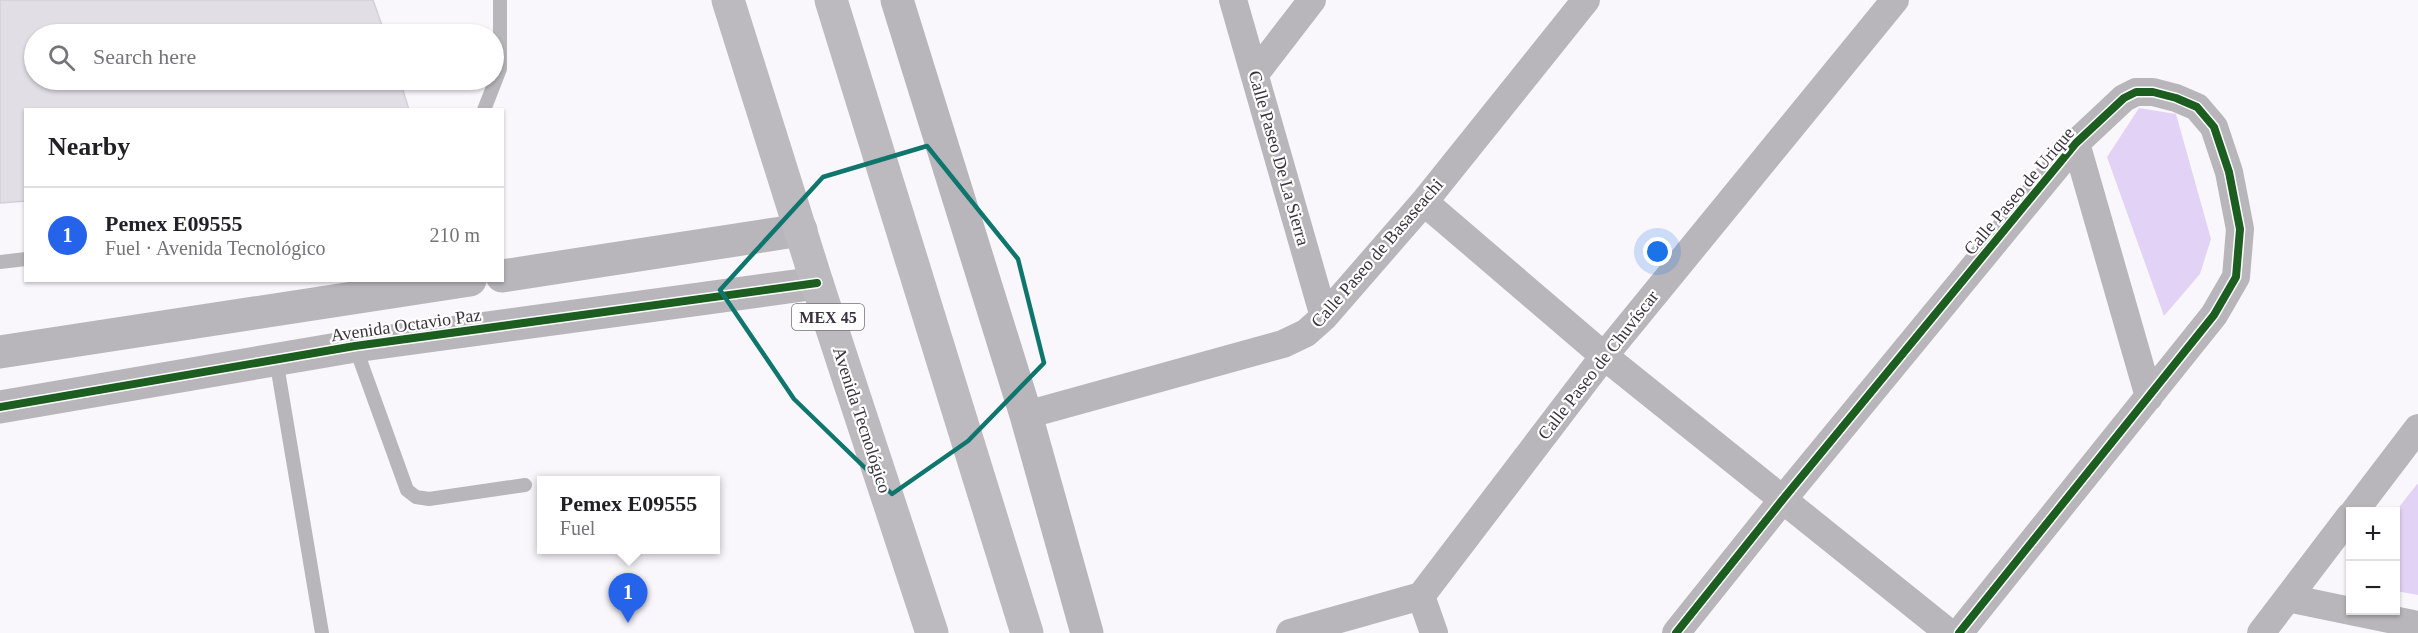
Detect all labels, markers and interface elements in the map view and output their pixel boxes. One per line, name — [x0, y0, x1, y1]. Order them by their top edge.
search box — [24, 24, 504, 90]
icon: search — [45, 41, 78, 74]
text: Search here — [93, 44, 196, 69]
street label: Calle Paseo De La Sierra — [1244, 68, 1314, 248]
street label: Calle Paseo de Urique — [1960, 123, 2078, 259]
text: Nearby — [48, 132, 130, 161]
street label: Calle Paseo de Basaseachi — [1307, 175, 1447, 331]
text: Pemex E09555 — [105, 211, 242, 236]
text: 1 — [63, 224, 73, 246]
text: 210 m — [429, 224, 480, 246]
text: Fuel · Avenida Tecnológico — [105, 237, 326, 259]
your location — [1643, 237, 1672, 266]
street label: Calle Paseo de Chuvíscar — [1534, 287, 1662, 443]
road number: MEX 45 — [792, 304, 864, 330]
street label: Avenida Octavio Paz — [330, 305, 482, 345]
street label: Avenida Tecnológico — [829, 344, 895, 496]
popup — [537, 476, 720, 554]
text: Pemex E09555 — [560, 491, 697, 516]
map controls — [2346, 507, 2400, 615]
button: + — [2346, 507, 2400, 561]
text: Fuel — [560, 517, 595, 539]
button: − — [2346, 561, 2400, 615]
pin: 1 — [608, 574, 648, 623]

